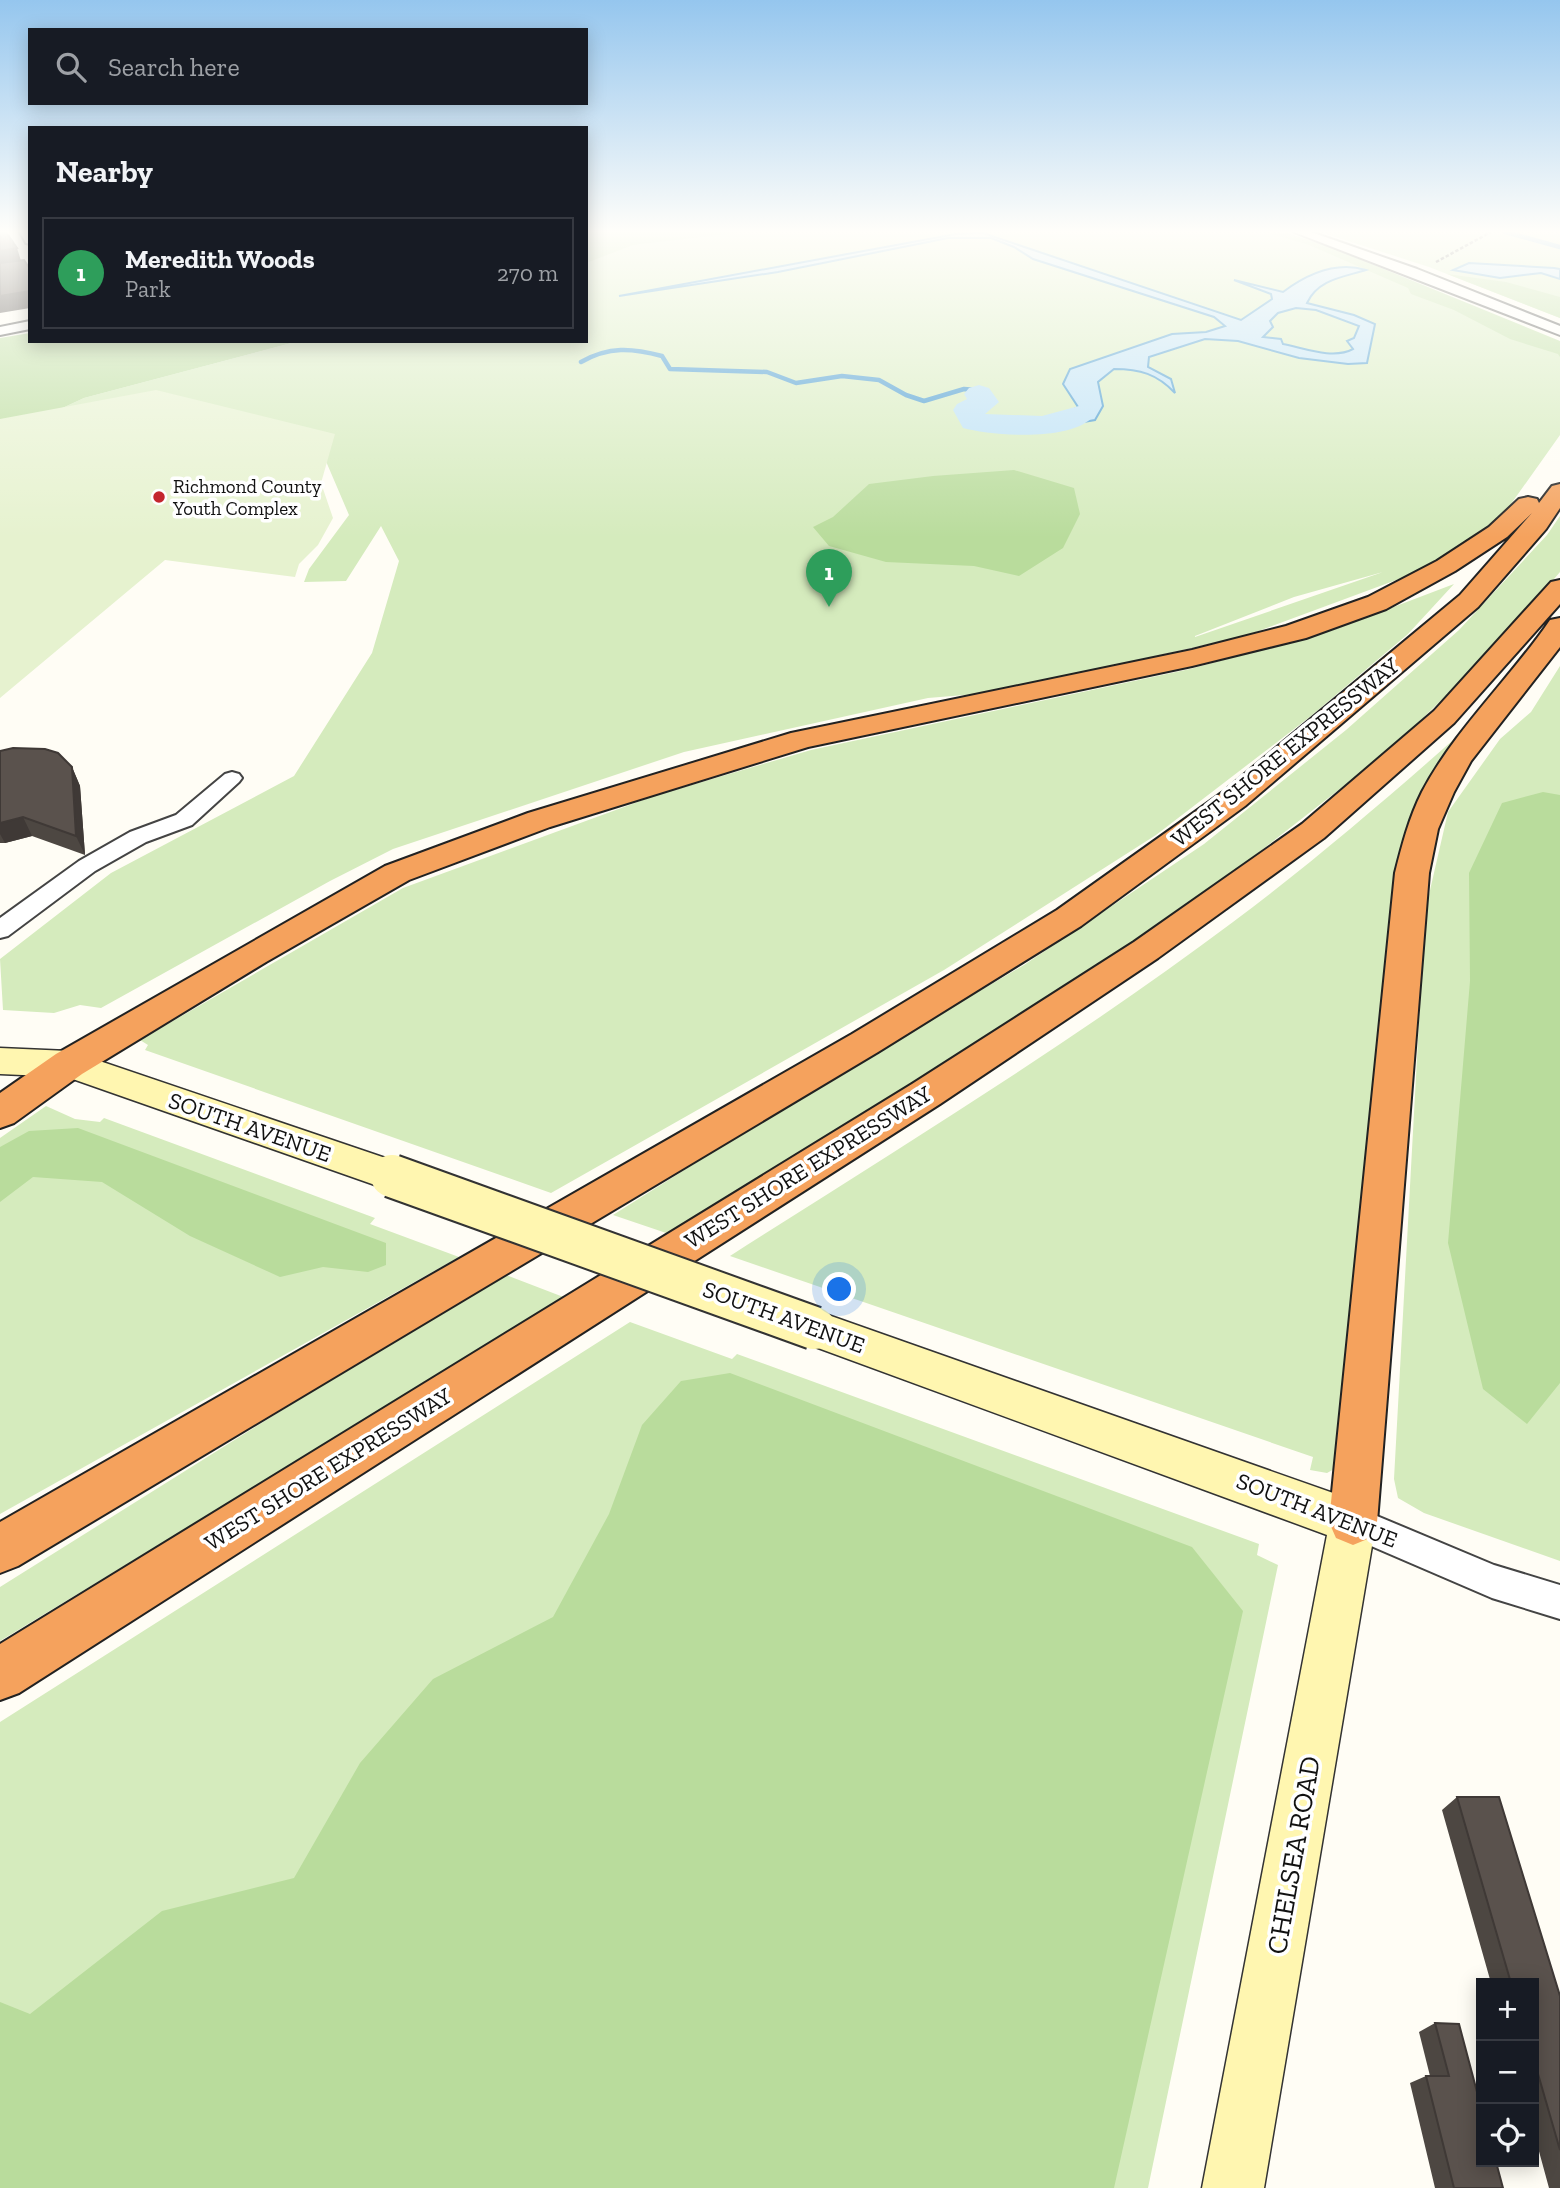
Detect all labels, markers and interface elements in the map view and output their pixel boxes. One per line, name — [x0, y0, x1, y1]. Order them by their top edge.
search box — [28, 28, 588, 105]
icon: search — [52, 48, 90, 86]
text: Search here — [108, 51, 240, 83]
text: Nearby — [56, 154, 153, 190]
text: Meredith Woods — [125, 243, 315, 275]
text: 1 — [76, 259, 86, 287]
text: 270 m — [497, 259, 558, 287]
text: Park — [125, 275, 171, 303]
place label: Richmond County Youth Complex — [172, 475, 322, 520]
marker: Richmond County Youth Complex — [151, 489, 167, 505]
pin: 1 — [806, 549, 852, 607]
street label: WEST SHORE EXPRESSWAY — [1165, 651, 1406, 853]
street label: WEST SHORE EXPRESSWAY — [679, 1079, 937, 1255]
street label: SOUTH AVENUE — [165, 1086, 335, 1168]
your location — [822, 1272, 856, 1306]
street label: SOUTH AVENUE — [699, 1275, 869, 1359]
street label: WEST SHORE EXPRESSWAY — [199, 1381, 457, 1557]
street label: SOUTH AVENUE — [1232, 1466, 1402, 1554]
street label: CHELSEA ROAD — [1260, 1754, 1327, 1957]
map controls — [1476, 1978, 1539, 2167]
button: + — [1476, 1978, 1539, 2041]
button: − — [1476, 2041, 1539, 2104]
button: locate — [1476, 2104, 1539, 2167]

